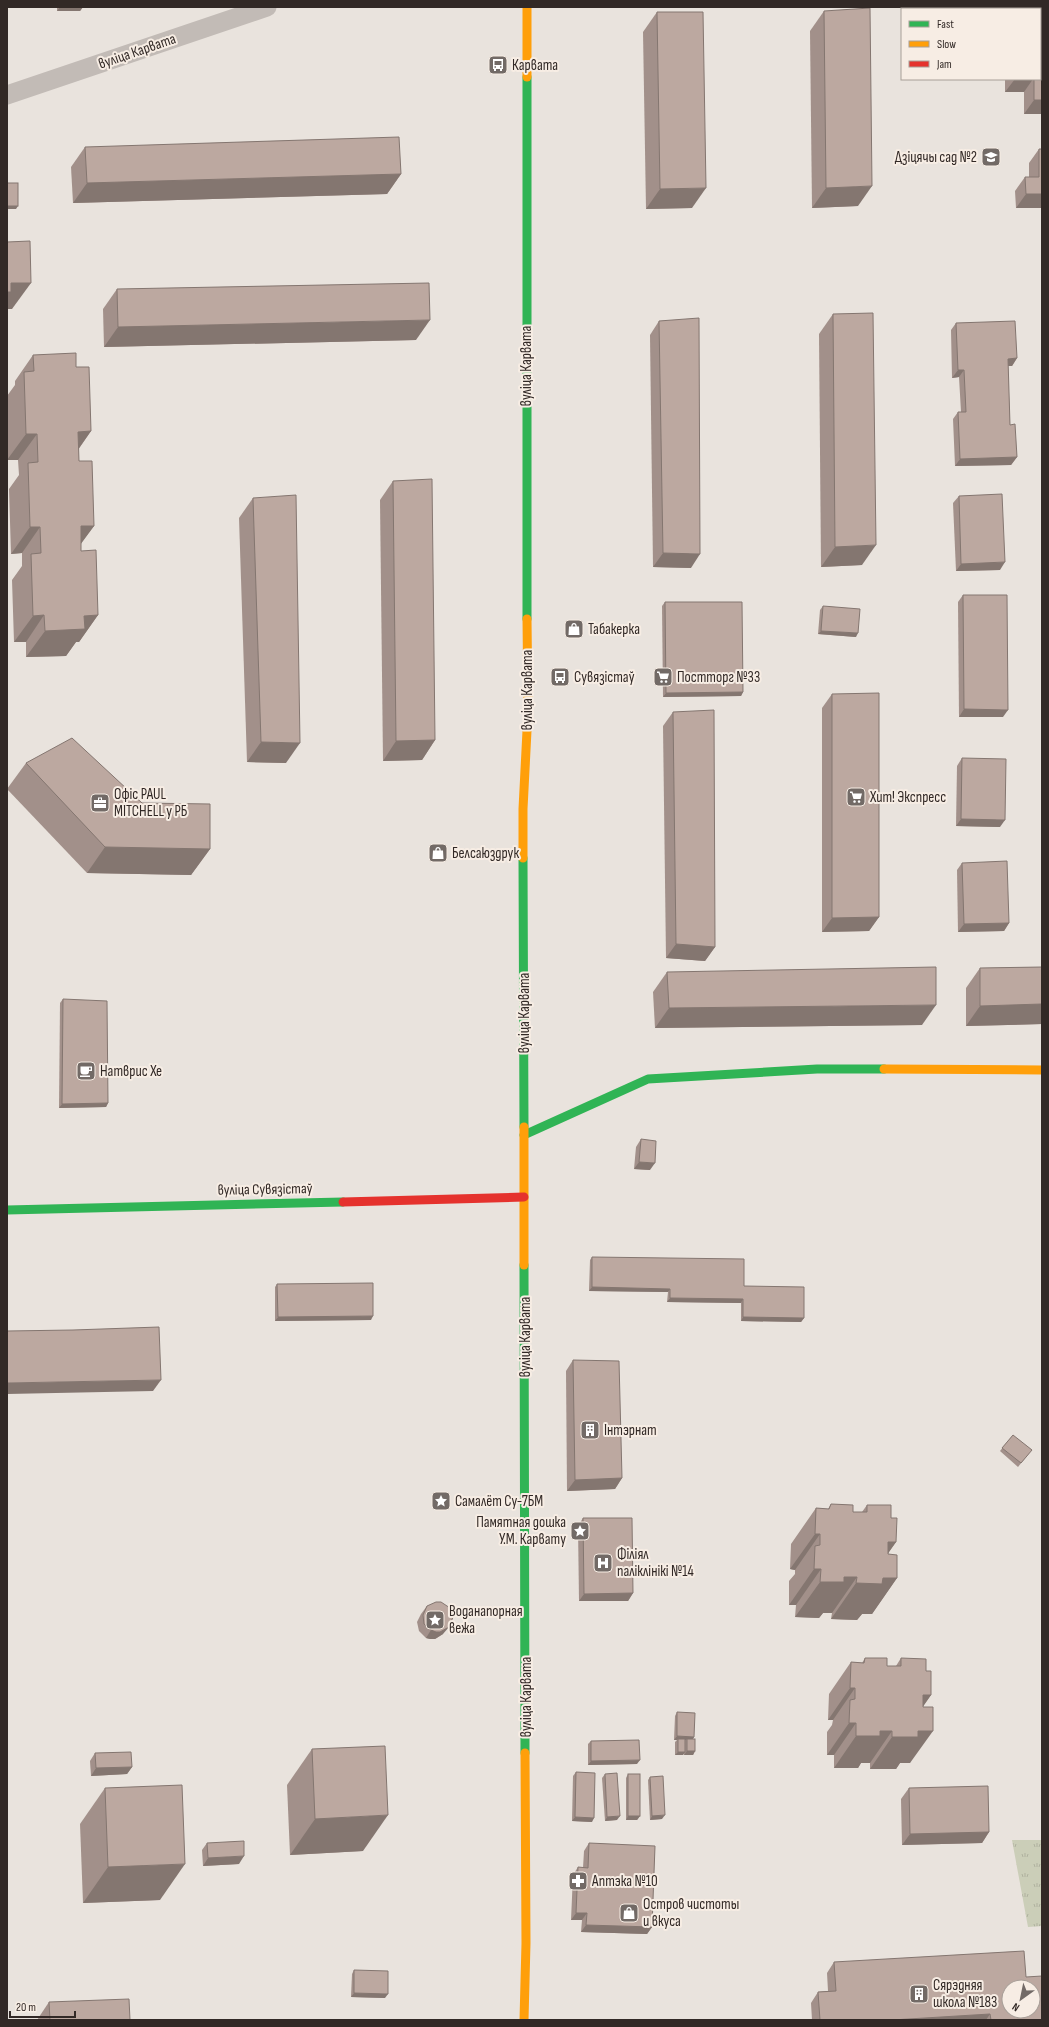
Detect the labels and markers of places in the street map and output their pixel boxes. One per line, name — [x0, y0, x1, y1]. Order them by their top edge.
bus stop icon: Карвата — [487, 54, 509, 76]
place label: Карвата — [512, 56, 558, 75]
school or university icon: Дзіцячы сад №2 — [980, 146, 1002, 168]
place label: Дзіцячы сад №2 — [895, 148, 977, 167]
shop icon: Табакерка — [563, 618, 585, 640]
place label: Табакерка — [588, 620, 640, 639]
bus stop icon: Сувязістаў — [549, 666, 571, 688]
supermarket icon: Постторг №33 — [652, 666, 674, 688]
place label: Сувязістаў — [574, 668, 635, 687]
place label: Постторг №33 — [677, 668, 760, 687]
place label: Офіс PAUL MITCHELL у РБ — [114, 785, 188, 821]
supermarket icon: Хит! Экспресс — [845, 786, 867, 808]
place label: Хит! Экспресс — [869, 788, 946, 807]
office icon: Офіс PAUL MITCHELL у РБ — [89, 792, 111, 814]
shop icon: Белсаюздрук — [427, 842, 449, 864]
place label: Белсаюздрук — [452, 844, 519, 863]
cafe icon: Натврис Хе — [75, 1060, 97, 1082]
place label: Натврис Хе — [100, 1062, 162, 1081]
building icon: Інтэрнат — [579, 1419, 601, 1441]
place label: Інтэрнат — [604, 1421, 657, 1440]
place icon: Самалёт Су-7БМ — [430, 1490, 452, 1512]
place label: Самалёт Су-7БМ — [455, 1492, 543, 1511]
place label: Памятная дошка У.М. Карвату — [476, 1513, 566, 1549]
place icon: Памятная дошка У.М. Карвату — [569, 1520, 591, 1542]
place label: Філіял паліклінікі №14 — [617, 1545, 694, 1581]
hospital icon: Філіял паліклінікі №14 — [592, 1552, 614, 1574]
place label: Воданапорная вежа — [449, 1602, 523, 1638]
place icon: Воданапорная вежа — [424, 1609, 446, 1631]
pharmacy icon: Аптэка №10 — [567, 1870, 589, 1892]
place label: Аптэка №10 — [591, 1872, 658, 1891]
place label: Остров чистоты и вкуса — [643, 1895, 739, 1931]
shop icon: Остров чистоты и вкуса — [618, 1902, 640, 1924]
place label: Сярэдняя школа №183 — [933, 1976, 997, 2012]
building icon: Сярэдняя школа №183 — [908, 1983, 930, 2005]

